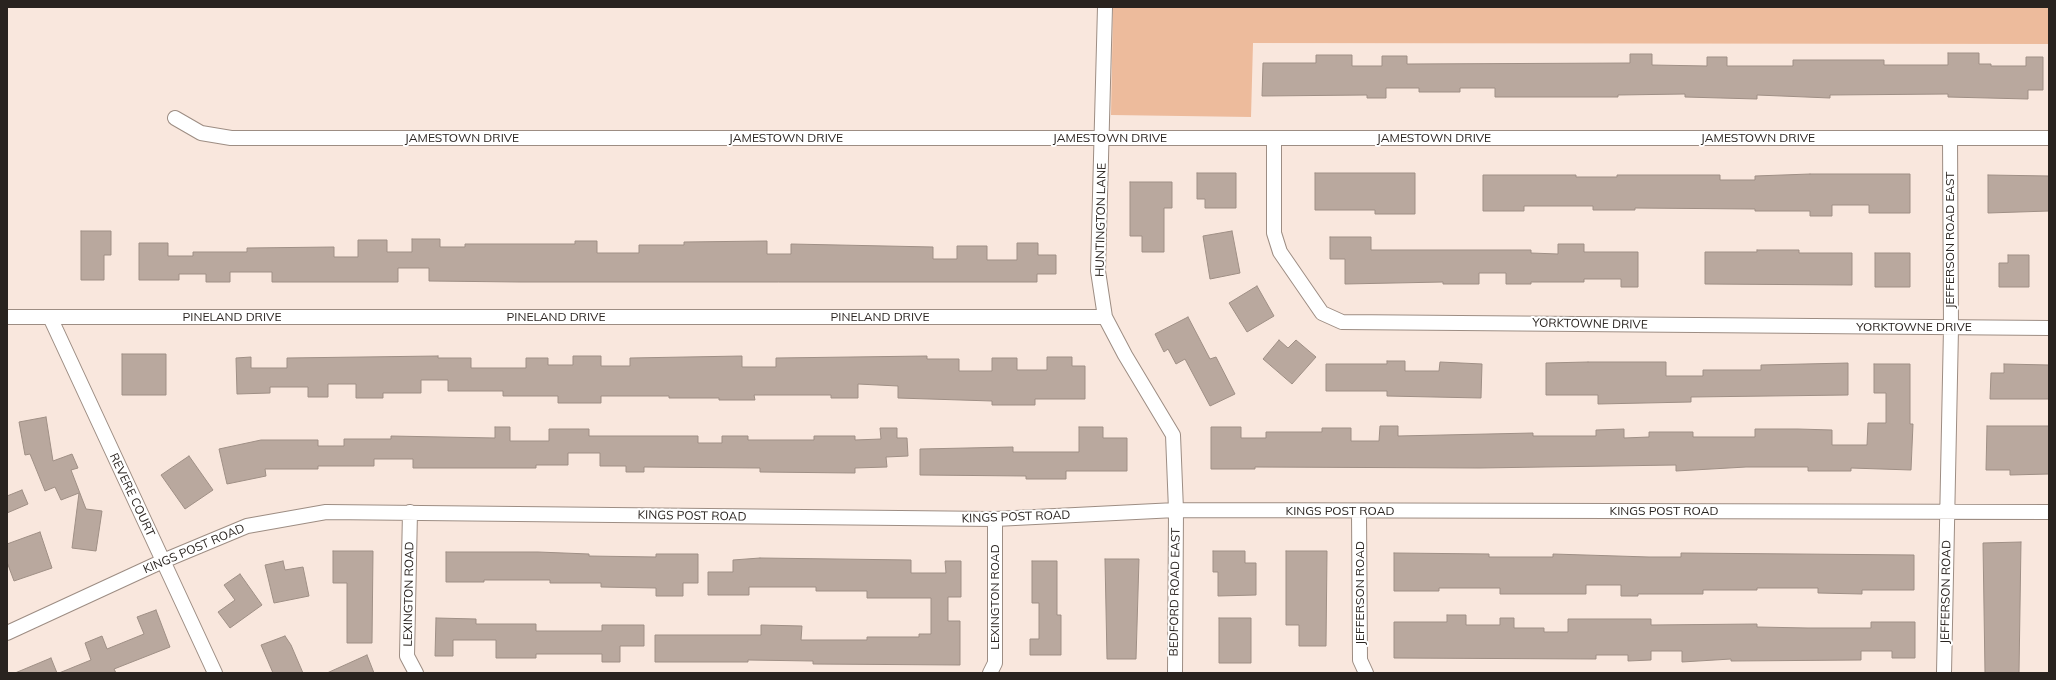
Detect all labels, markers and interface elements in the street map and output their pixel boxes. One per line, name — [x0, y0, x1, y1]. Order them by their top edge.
street label: JAMESTOWN DRIVE — [405, 131, 519, 145]
street label: JAMESTOWN DRIVE — [729, 131, 843, 145]
street label: JAMESTOWN DRIVE — [1053, 131, 1167, 145]
street label: JAMESTOWN DRIVE — [1377, 131, 1491, 145]
street label: JAMESTOWN DRIVE — [1701, 131, 1815, 145]
street label: HUNTINGTON LANE — [1093, 163, 1109, 277]
street label: JEFFERSON ROAD EAST — [1943, 171, 1957, 309]
street label: PINELAND DRIVE — [183, 310, 281, 324]
street label: PINELAND DRIVE — [507, 310, 605, 324]
street label: PINELAND DRIVE — [831, 310, 929, 324]
street label: YORKTOWNE DRIVE — [1532, 316, 1648, 332]
street label: YORKTOWNE DRIVE — [1856, 320, 1972, 334]
street label: REVERE COURT — [106, 451, 158, 539]
street label: KINGS POST ROAD — [1286, 504, 1394, 518]
street label: KINGS POST ROAD — [1610, 504, 1718, 518]
street label: KINGS POST ROAD — [637, 508, 747, 524]
street label: KINGS POST ROAD — [961, 508, 1071, 526]
street label: KINGS POST ROAD — [141, 521, 247, 577]
street label: BEDFORD ROAD EAST — [1167, 527, 1183, 657]
street label: JEFFERSON ROAD — [1938, 540, 1954, 644]
street label: LEXINGTON ROAD — [401, 541, 417, 647]
street label: JEFFERSON ROAD — [1353, 541, 1367, 645]
street label: LEXINGTON ROAD — [988, 544, 1002, 650]

